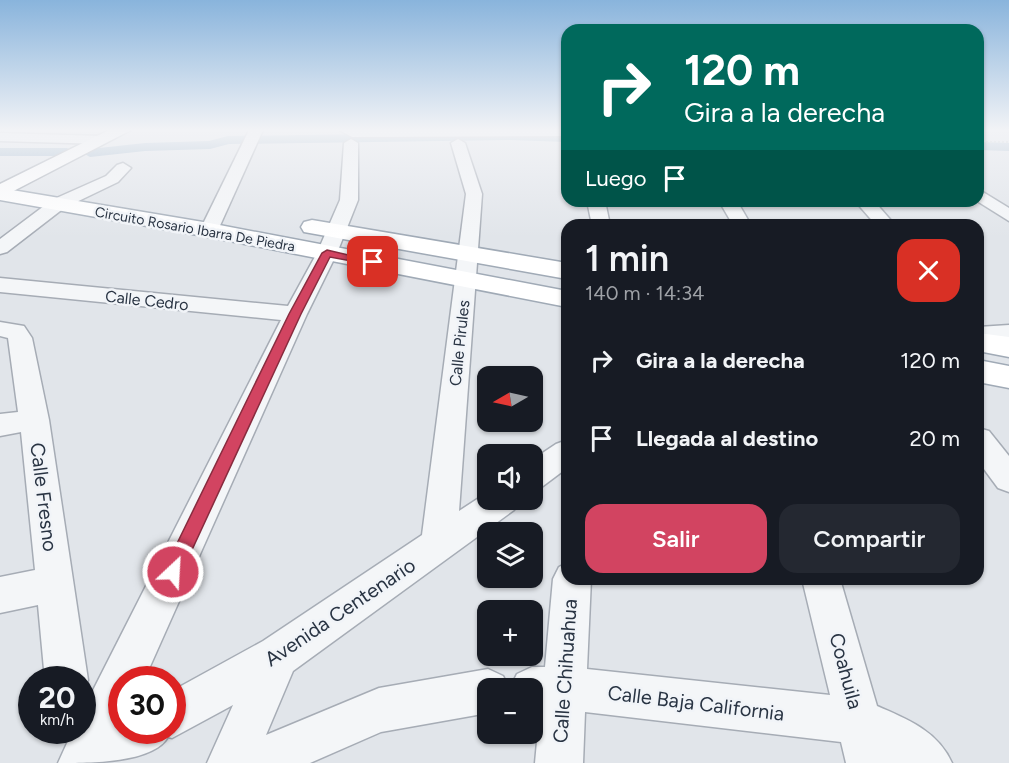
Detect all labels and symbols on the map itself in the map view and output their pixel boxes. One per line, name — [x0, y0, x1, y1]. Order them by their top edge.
street label: Circuito Rosario Ibarra De Piedra — [94, 204, 296, 255]
pin — [347, 236, 398, 287]
street label: Calle Cedro — [104, 287, 190, 314]
street label: Calle Pirules — [446, 299, 473, 387]
north arrow — [477, 366, 543, 432]
street label: Calle Fresno — [25, 441, 63, 553]
position arrow — [141, 540, 205, 604]
street label: Avenida Centenario — [260, 553, 420, 671]
street label: Calle Chihuahua — [548, 598, 582, 744]
street label: Coahuila — [824, 630, 868, 712]
speed limit sign: 30 — [108, 666, 186, 744]
street label: Calle Baja California — [606, 680, 786, 726]

